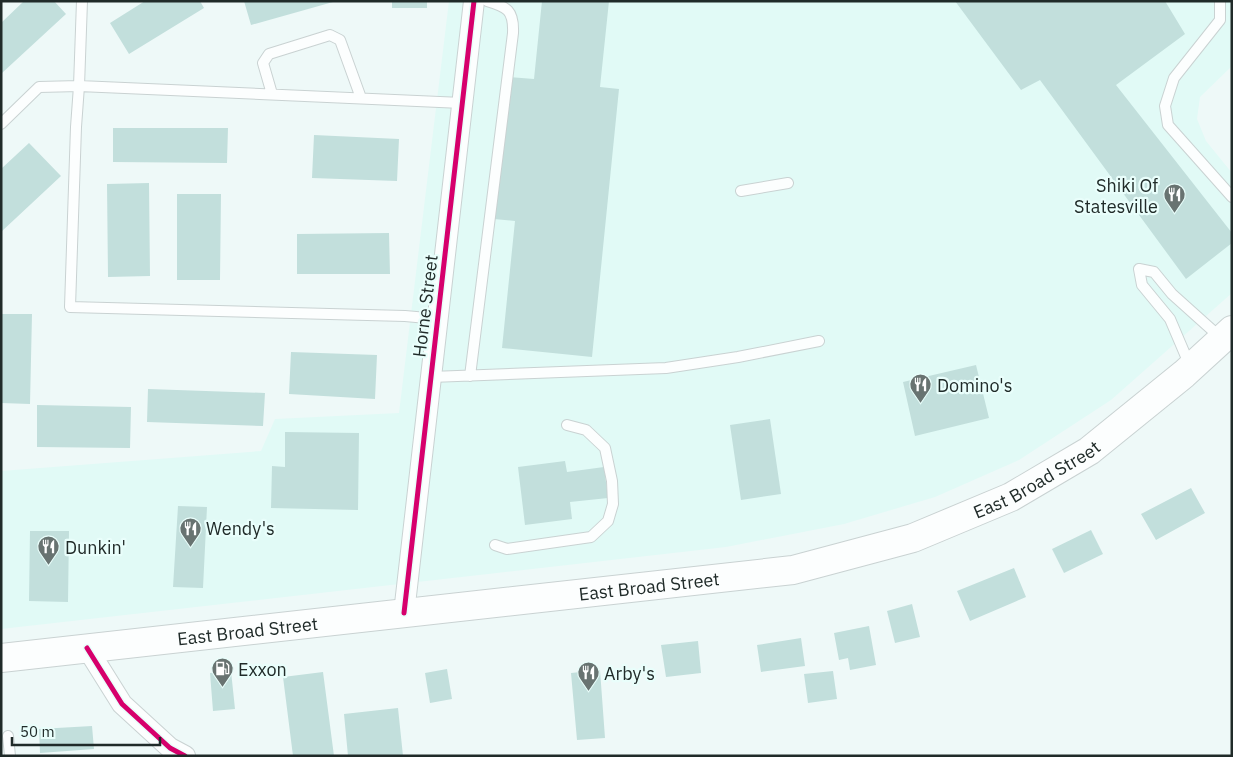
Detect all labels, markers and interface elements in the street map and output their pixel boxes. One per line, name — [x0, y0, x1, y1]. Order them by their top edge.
place label: Shiki Of Statesville — [1074, 174, 1158, 218]
restaurant icon: Shiki Of Statesville — [1162, 183, 1186, 214]
street label: Horne Street — [407, 253, 443, 359]
restaurant icon: Domino's — [909, 373, 933, 404]
place label: Domino's — [937, 374, 1012, 397]
street label: East Broad Street — [970, 435, 1105, 523]
restaurant icon: Wendy's — [178, 516, 202, 547]
place label: Wendy's — [206, 517, 275, 540]
restaurant icon: Dunkin' — [37, 535, 61, 566]
place label: Dunkin' — [65, 536, 126, 559]
street label: East Broad Street — [577, 567, 721, 605]
street label: East Broad Street — [176, 611, 319, 650]
fuel station icon: Exxon — [210, 657, 234, 688]
place label: Exxon — [238, 658, 287, 681]
restaurant icon: Arby's — [576, 661, 600, 692]
place label: Arby's — [604, 662, 655, 685]
scale bar — [12, 714, 160, 746]
text: 50 m — [20, 722, 55, 741]

